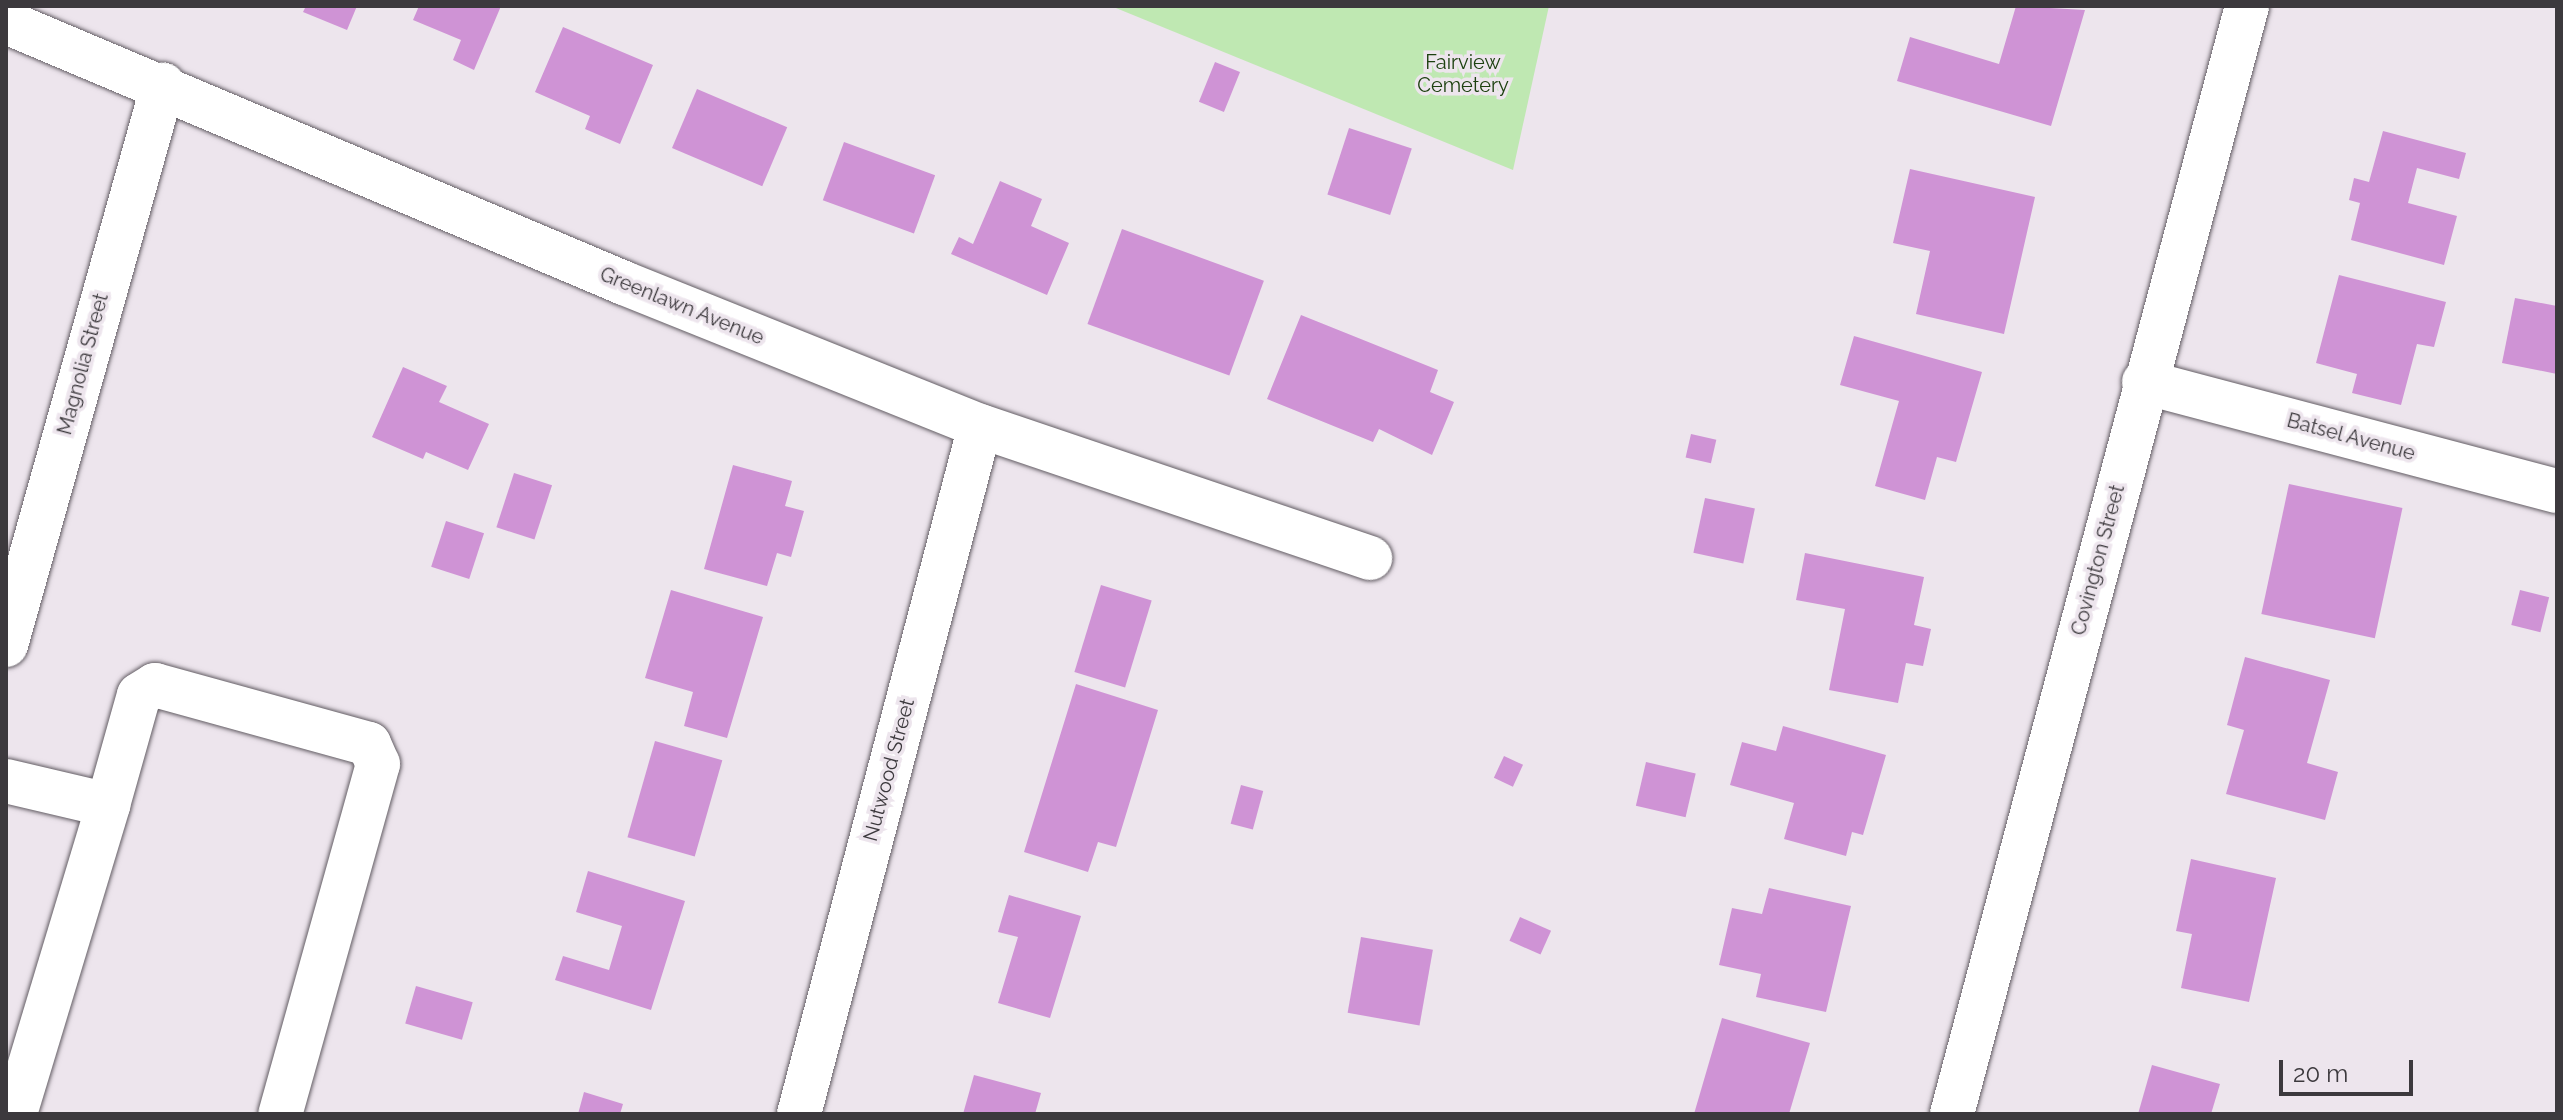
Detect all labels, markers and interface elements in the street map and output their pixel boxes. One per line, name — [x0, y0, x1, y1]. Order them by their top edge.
park label: Fairview Cemetery — [1417, 51, 1509, 98]
street label: Greenlawn Avenue — [596, 262, 768, 350]
street label: Magnolia Street — [53, 291, 113, 437]
street label: Batsel Avenue — [2284, 408, 2418, 466]
street label: Covington Street — [2066, 482, 2130, 638]
street label: Nutwood Street — [858, 696, 920, 844]
scale bar — [2283, 1044, 2417, 1094]
text: 20 m — [2293, 1059, 2348, 1088]

